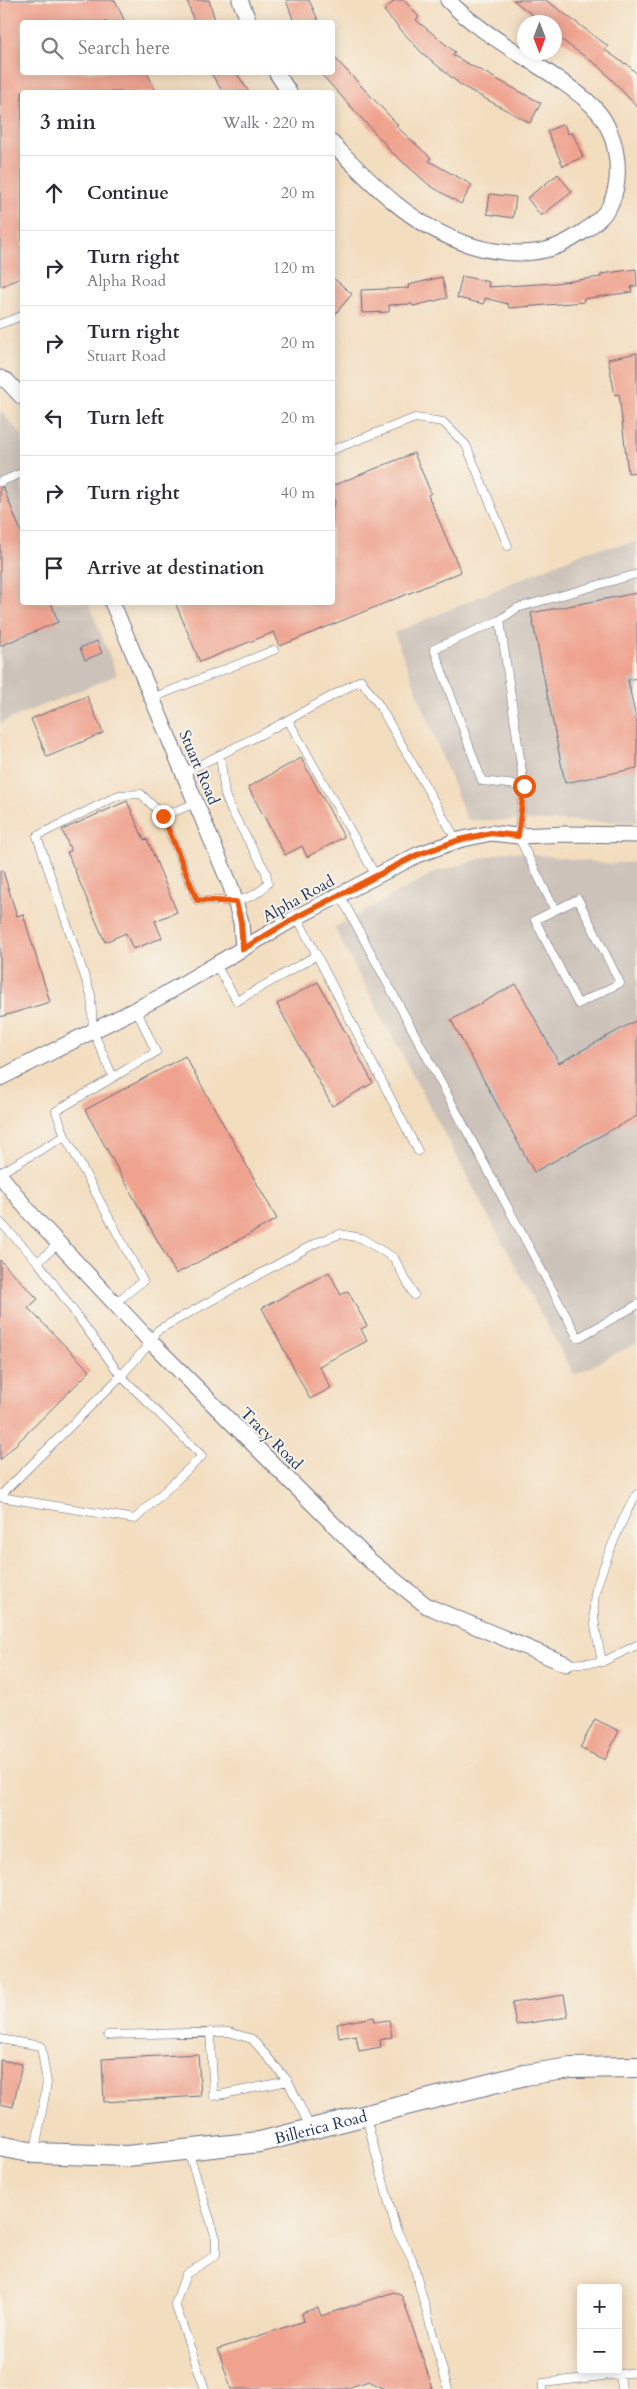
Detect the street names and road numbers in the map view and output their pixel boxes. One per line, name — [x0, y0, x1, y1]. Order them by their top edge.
street label: Stuart Road — [173, 727, 225, 809]
street label: Alpha Road — [259, 870, 339, 928]
street label: Tracy Road — [235, 1403, 308, 1475]
street label: Billerica Road — [272, 2105, 370, 2150]

